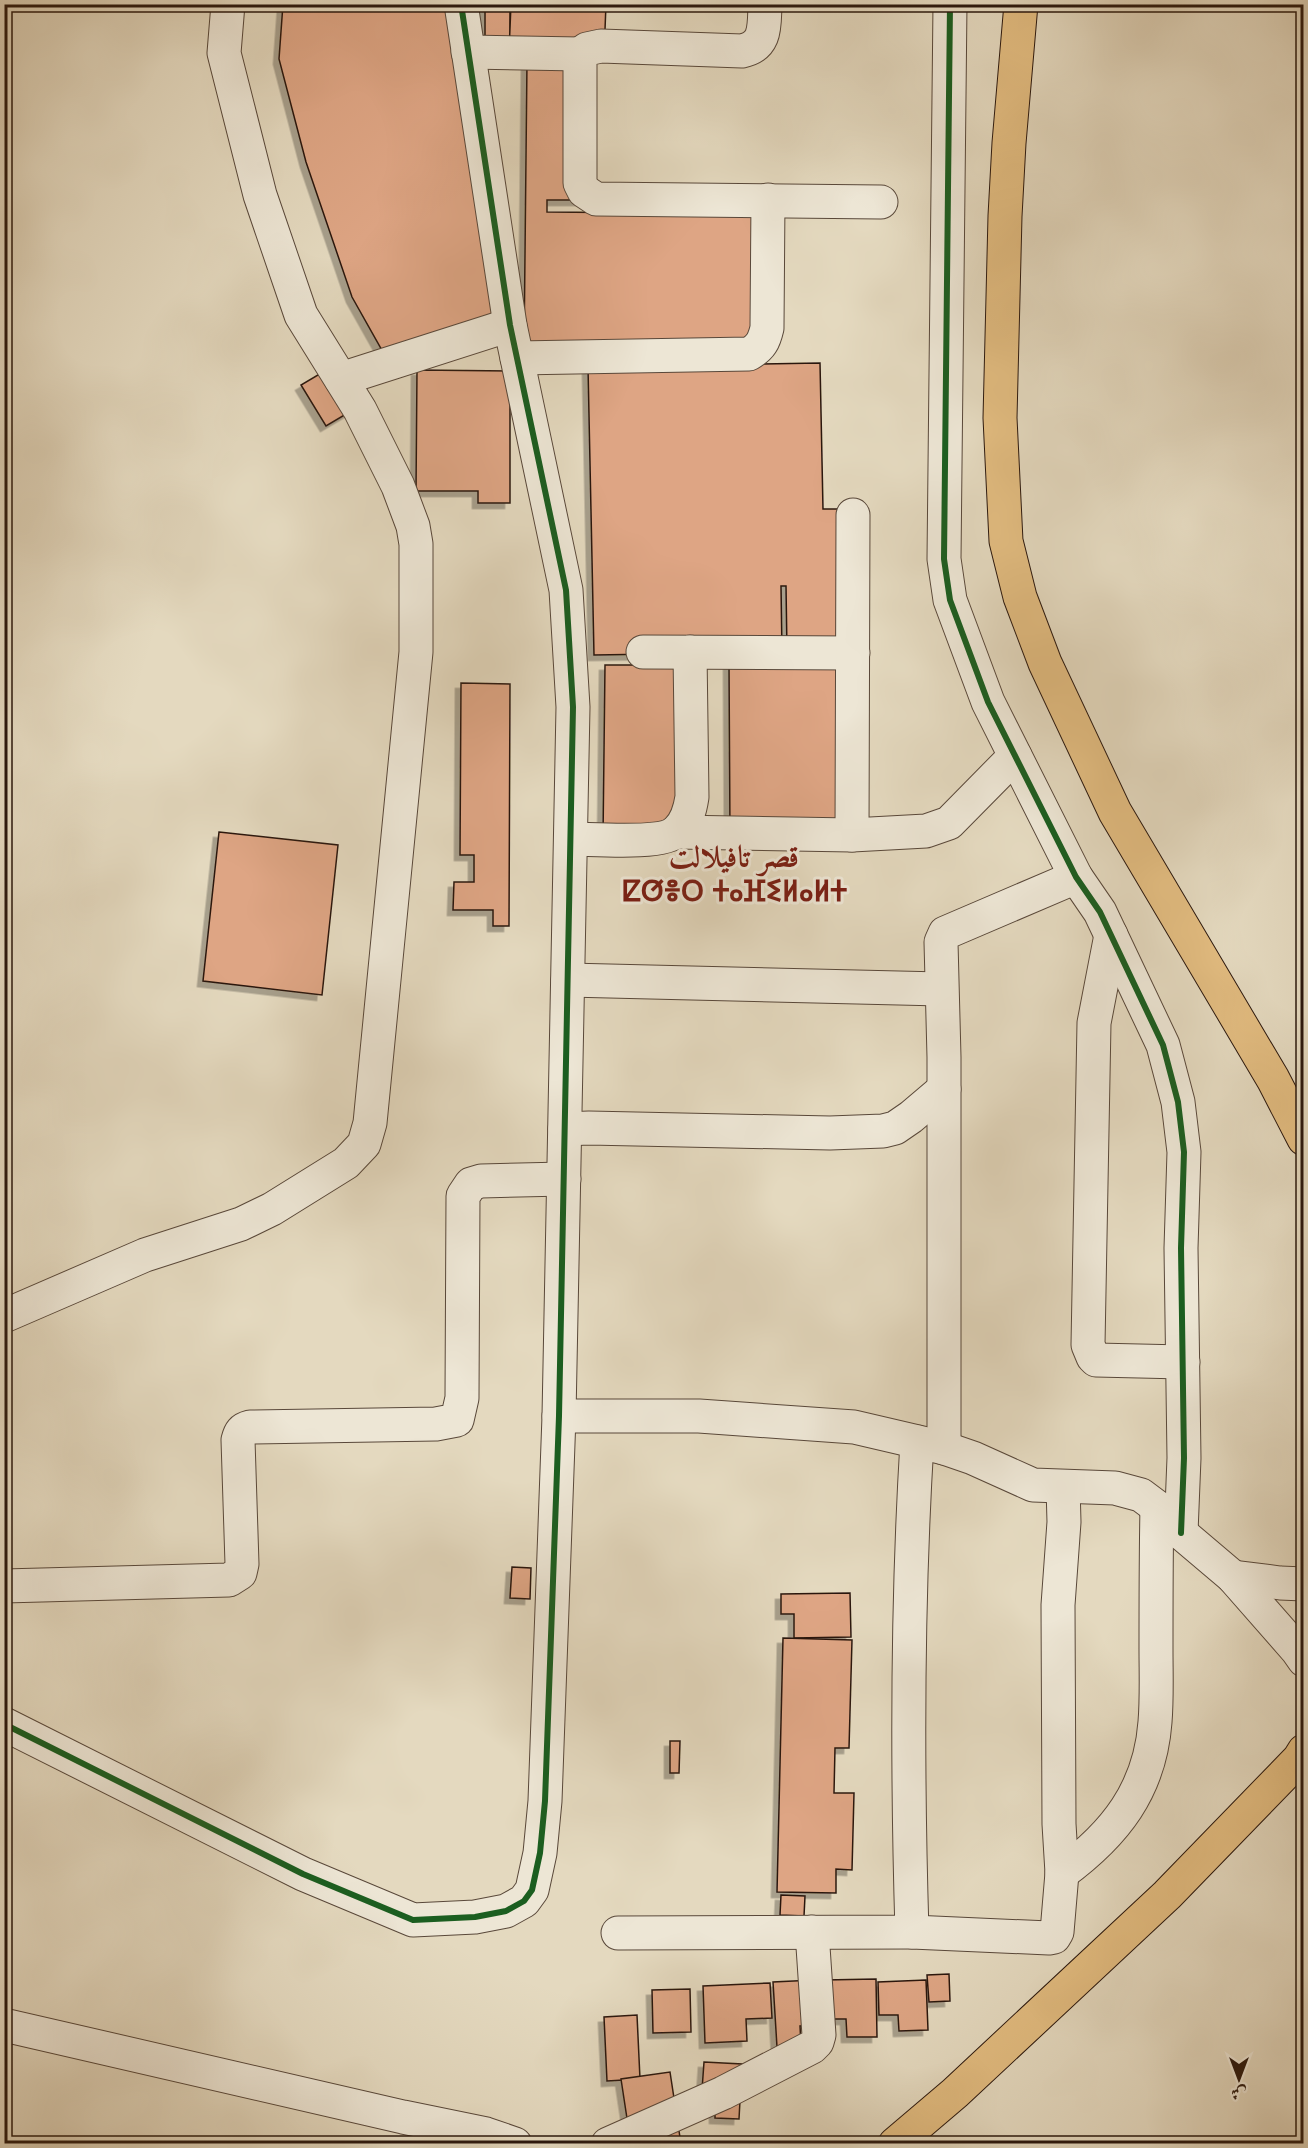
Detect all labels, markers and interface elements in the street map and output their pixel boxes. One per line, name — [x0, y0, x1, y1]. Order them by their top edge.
district label: قصر تافيلالت ⵇⵚⴻⵔ ⵜⴰⴼⵉⵍⴰⵍⵜ — [621, 843, 848, 908]
north arrow — [1209, 2049, 1269, 2109]
text: ش — [1231, 2084, 1247, 2100]

